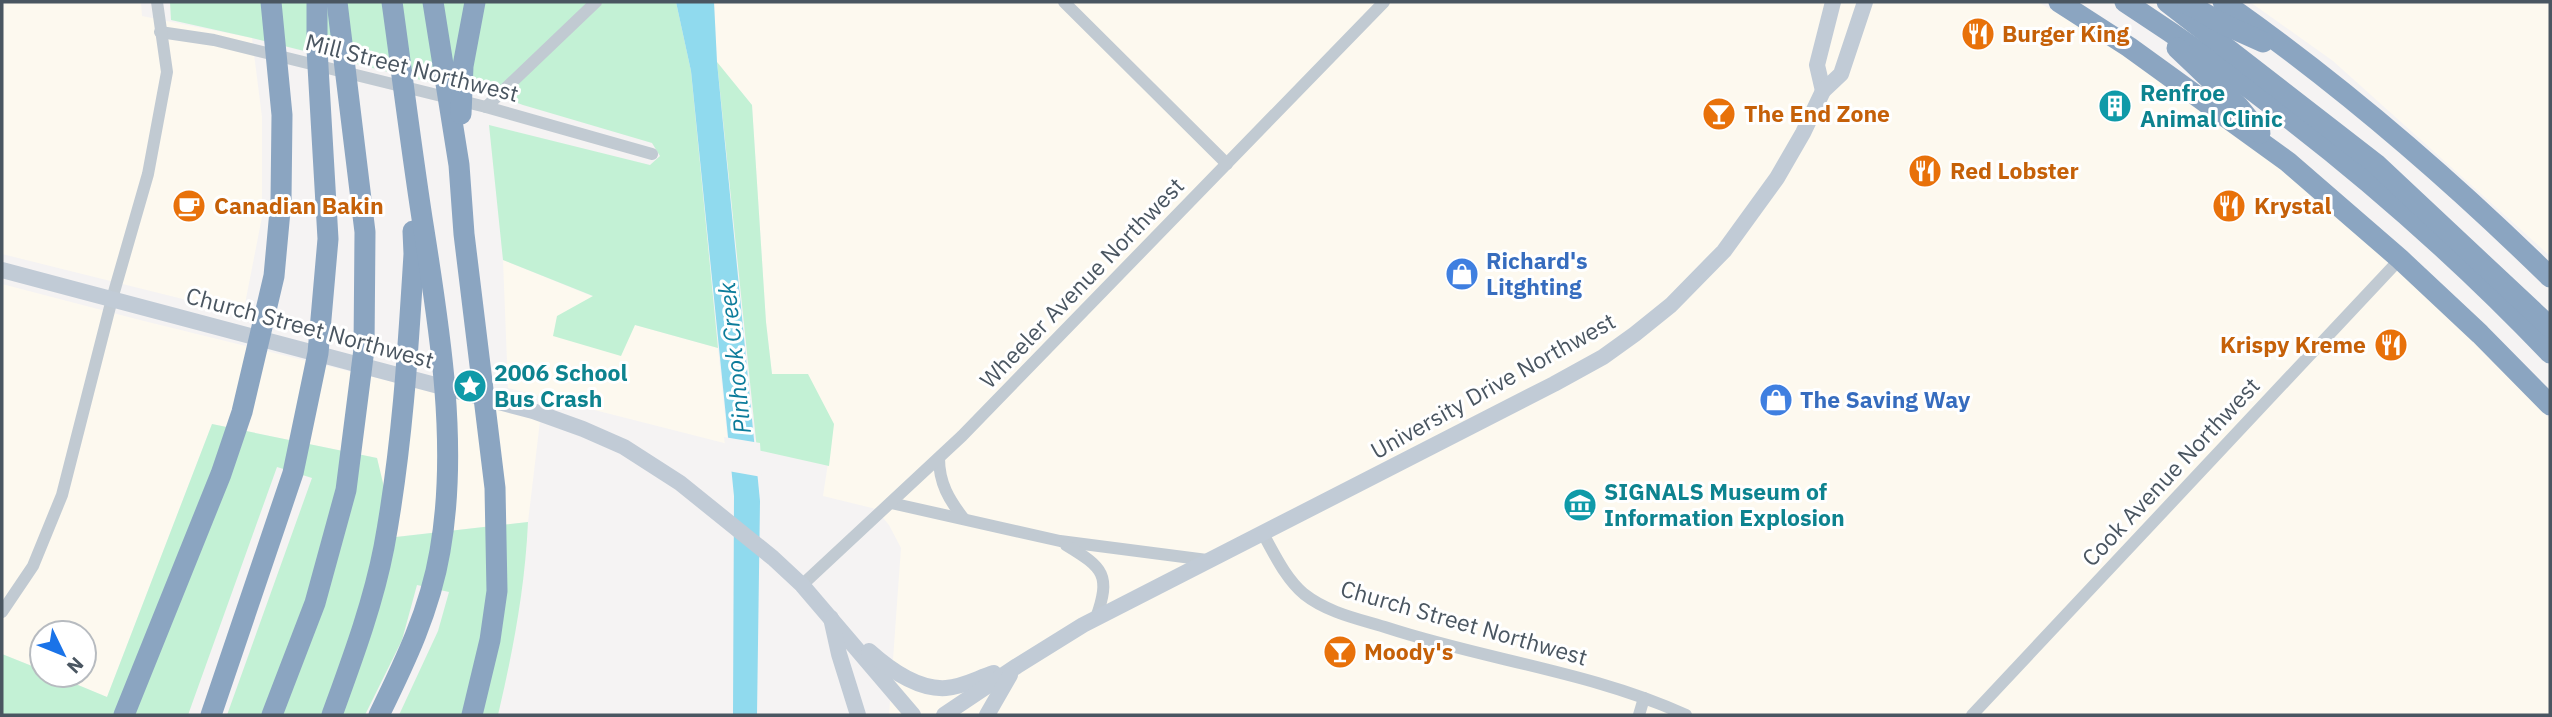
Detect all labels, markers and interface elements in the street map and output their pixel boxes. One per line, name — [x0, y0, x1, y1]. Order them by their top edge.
restaurant icon: Burger King — [1959, 15, 1997, 53]
place label: Burger King — [2002, 18, 2130, 48]
street label: Mill Street Northwest — [302, 26, 522, 108]
place label: Renfroe Animal Clinic — [2140, 77, 2283, 133]
building icon: Renfroe Animal Clinic — [2096, 87, 2134, 125]
bar icon: The End Zone — [1700, 95, 1738, 133]
place label: The End Zone — [1744, 98, 1890, 128]
restaurant icon: Red Lobster — [1906, 152, 1944, 190]
place label: Red Lobster — [1950, 155, 2079, 185]
street label: Wheeler Avenue Northwest — [973, 171, 1190, 394]
cafe icon: Canadian Bakin — [170, 187, 208, 225]
restaurant icon: Krystal — [2210, 187, 2248, 225]
place label: Canadian Bakin — [214, 190, 384, 220]
place label: Krystal — [2254, 190, 2332, 220]
place label: Richard's Litghting — [1486, 245, 1588, 301]
shop icon: Richard's Litghting — [1443, 255, 1481, 293]
street label: Church Street Northwest — [183, 280, 437, 375]
water label: Pinhook Creek — [710, 280, 758, 435]
street label: University Drive Northwest — [1365, 305, 1620, 465]
restaurant icon: Krispy Kreme — [2372, 326, 2410, 364]
place label: Krispy Kreme — [2220, 329, 2366, 359]
place label: 2006 School Bus Crash — [494, 357, 628, 413]
place icon: 2006 School Bus Crash — [451, 367, 489, 405]
street label: Cook Avenue Northwest — [2075, 370, 2266, 572]
shop icon: The Saving Way — [1757, 381, 1795, 419]
place label: The Saving Way — [1800, 384, 1971, 414]
place label: SIGNALS Museum of Information Explosion — [1604, 476, 1845, 532]
museum icon: SIGNALS Museum of Information Explosion — [1561, 486, 1599, 524]
street label: Church Street Northwest — [1337, 572, 1591, 672]
north arrow — [28, 619, 98, 689]
bar icon: Moody's — [1321, 633, 1359, 671]
place label: Moody's — [1364, 636, 1453, 666]
text: N — [62, 652, 89, 679]

